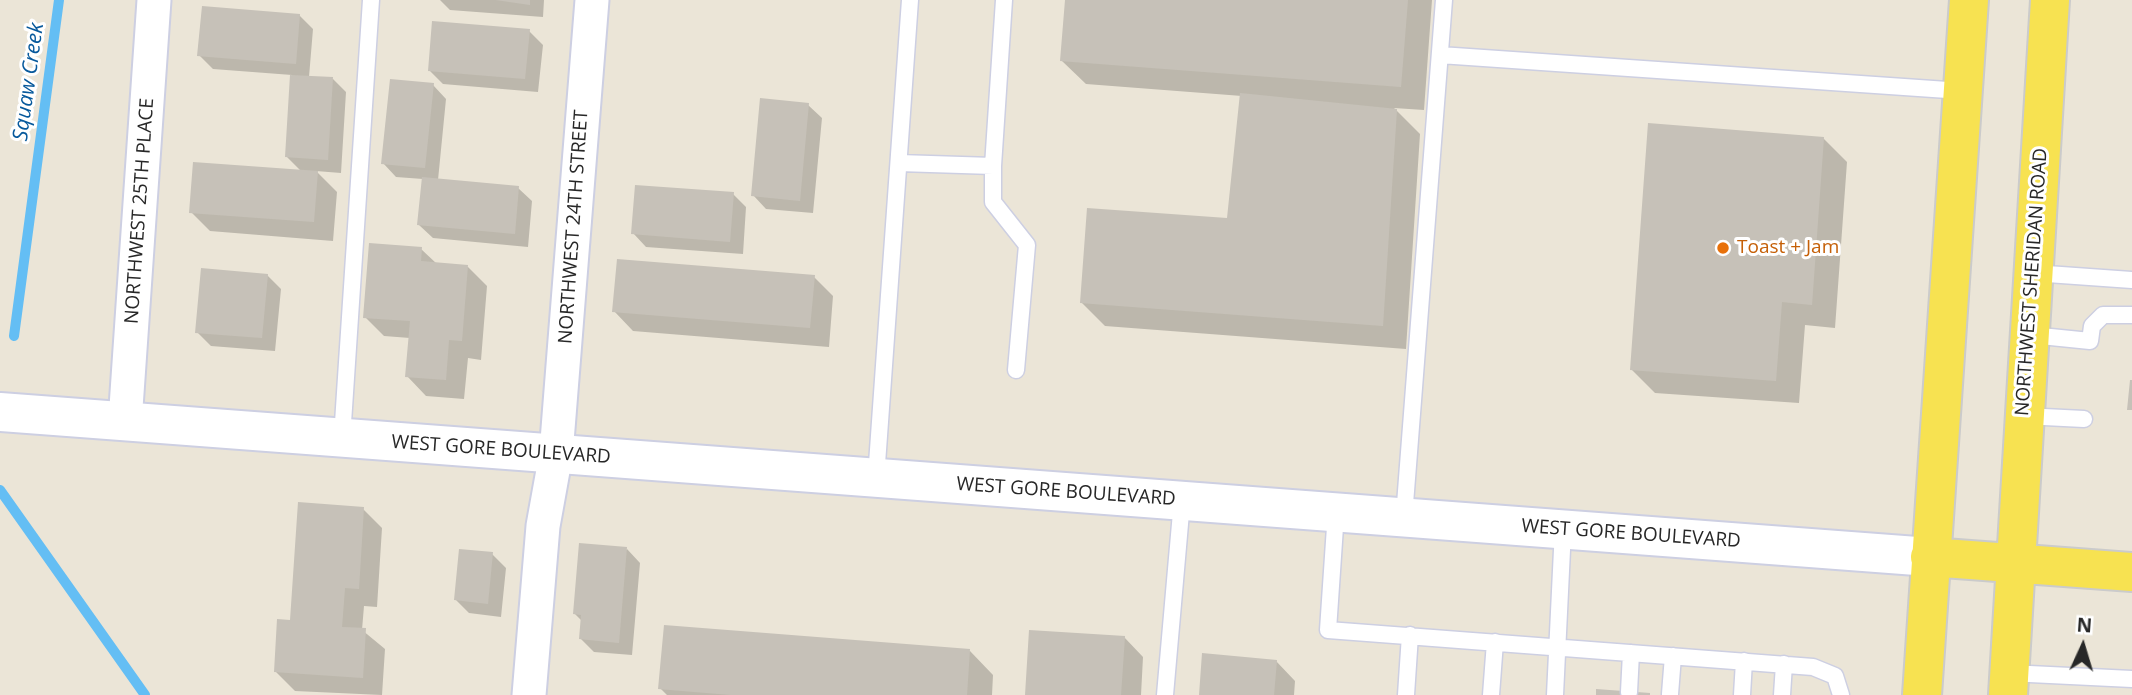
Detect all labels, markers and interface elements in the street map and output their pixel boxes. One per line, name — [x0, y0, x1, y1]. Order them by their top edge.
water label: Squaw Creek — [8, 21, 50, 143]
street label: NORTHWEST 25TH PLACE — [121, 97, 159, 325]
street label: NORTHWEST 24TH STREET — [554, 109, 594, 345]
street label: NORTHWEST SHERIDAN ROAD — [2011, 147, 2053, 417]
place label: Toast + Jam — [1737, 237, 1839, 259]
marker: Toast + Jam — [1715, 240, 1731, 256]
street label: WEST GORE BOULEVARD — [390, 431, 612, 469]
street label: WEST GORE BOULEVARD — [955, 473, 1177, 511]
street label: WEST GORE BOULEVARD — [1520, 515, 1742, 553]
north arrow — [2048, 611, 2118, 681]
text: N — [2076, 612, 2093, 639]

